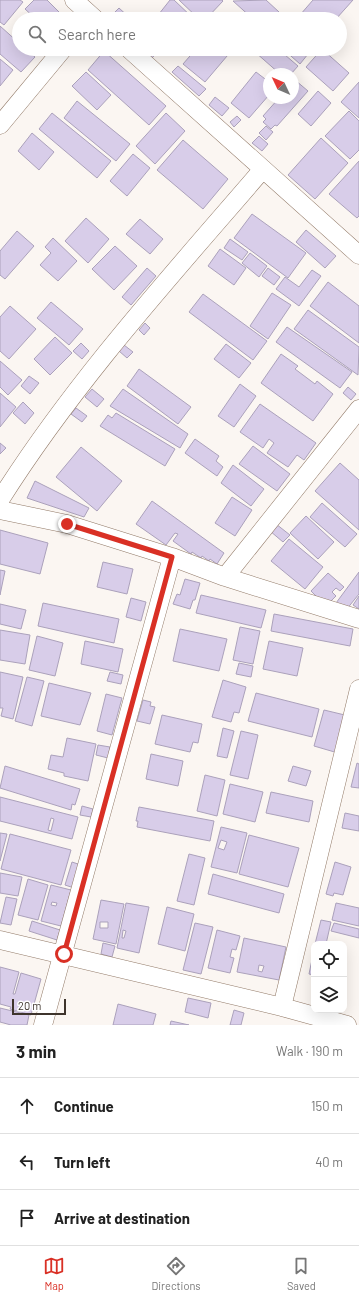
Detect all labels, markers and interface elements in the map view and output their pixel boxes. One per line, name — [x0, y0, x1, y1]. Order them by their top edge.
search box — [12, 12, 347, 56]
icon: search — [26, 23, 48, 45]
text: Search here — [58, 25, 136, 43]
north arrow — [263, 68, 299, 104]
route end — [58, 515, 76, 533]
map controls — [311, 941, 347, 1013]
button: locate — [311, 941, 347, 977]
route start — [55, 945, 73, 963]
button: layers — [311, 977, 347, 1013]
scale bar — [12, 997, 66, 1016]
text: 20 m — [18, 999, 41, 1012]
text: 3 min — [16, 1041, 56, 1061]
text: Walk · 190 m — [276, 1043, 343, 1059]
icon: ahead — [16, 1095, 38, 1117]
text: Continue — [54, 1097, 114, 1115]
text: 150 m — [311, 1098, 343, 1114]
icon: left — [16, 1151, 38, 1173]
text: Turn left — [54, 1153, 110, 1171]
text: 40 m — [315, 1154, 343, 1170]
icon: arrive — [16, 1207, 38, 1229]
text: Arrive at destination — [54, 1209, 190, 1227]
tab: Map — [43, 1255, 65, 1292]
tab: Directions — [151, 1255, 201, 1292]
tab: Saved — [287, 1255, 316, 1292]

